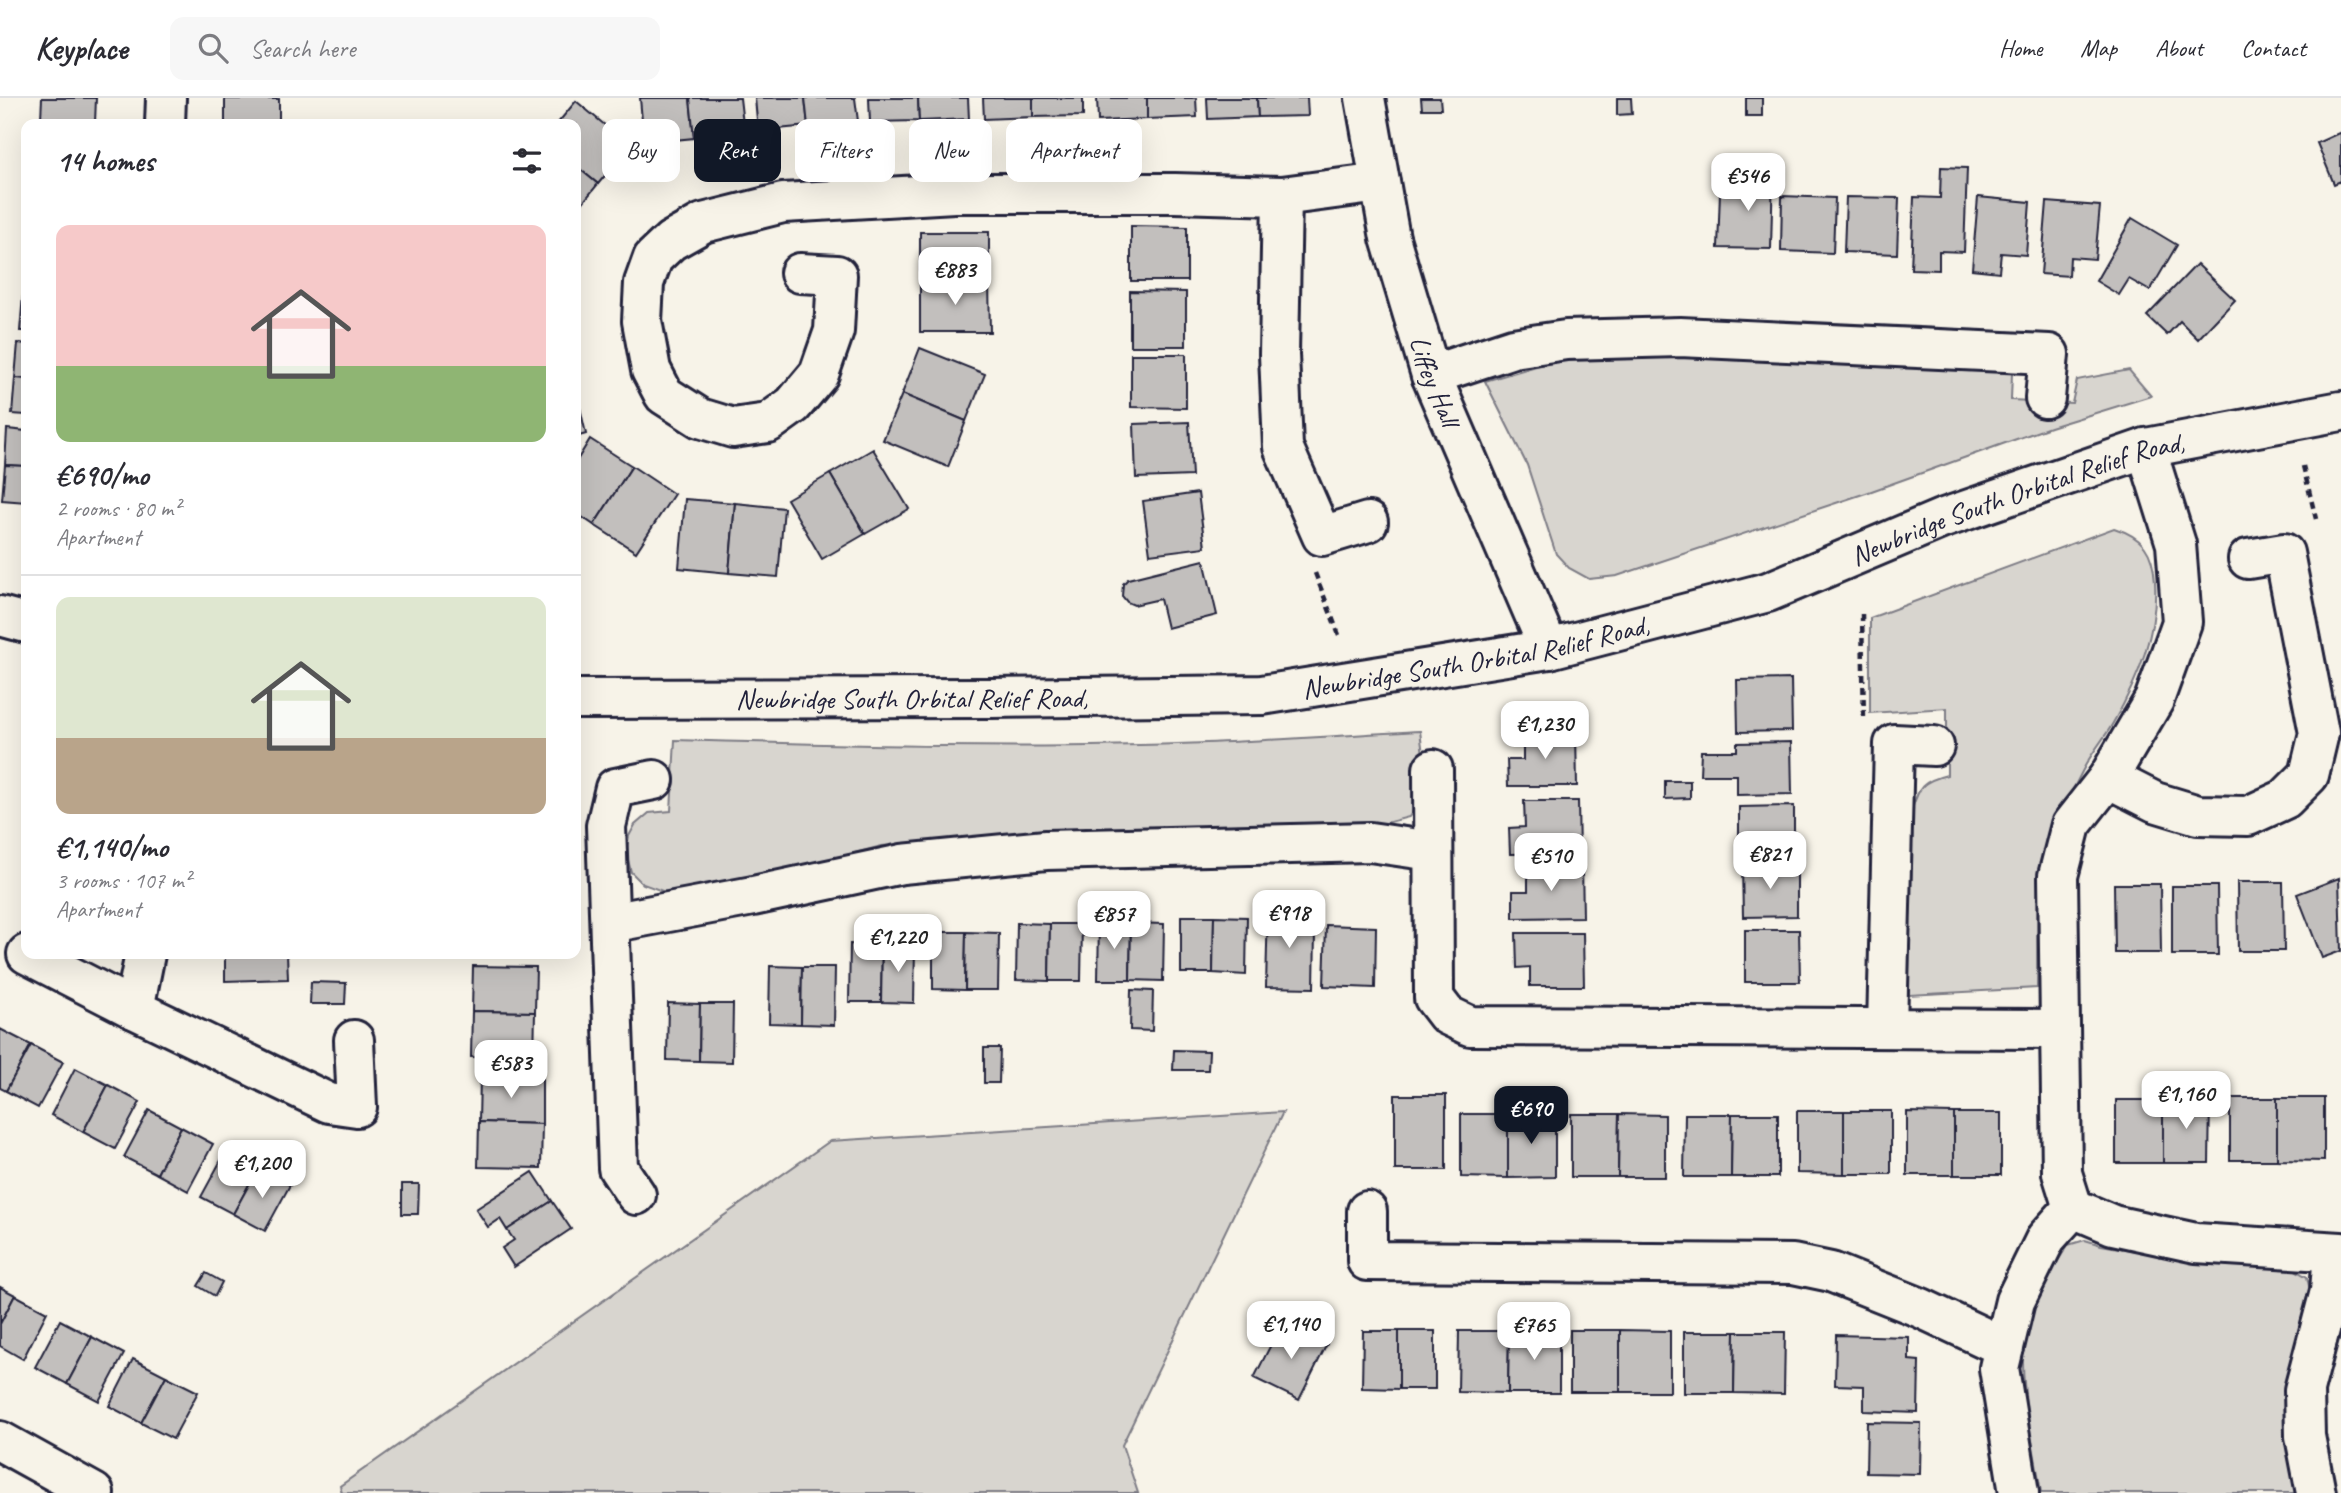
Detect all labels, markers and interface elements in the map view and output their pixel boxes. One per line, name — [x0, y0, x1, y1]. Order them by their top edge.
search box — [170, 17, 660, 80]
text: Keyplace — [35, 27, 128, 69]
icon: search — [194, 29, 232, 67]
text: Search here — [250, 32, 356, 65]
text: Home — [1999, 33, 2042, 63]
text: Map — [2080, 33, 2117, 63]
text: About — [2155, 33, 2203, 63]
text: Contact — [2241, 33, 2306, 63]
chip: Buy — [602, 119, 680, 182]
chip: Rent — [694, 119, 781, 182]
chip: Filters — [795, 119, 895, 182]
chip: New — [909, 119, 992, 182]
chip: Apartment — [1006, 119, 1142, 182]
text: 14 homes — [56, 142, 154, 180]
icon: filters — [508, 142, 546, 180]
pin: €546 — [1707, 153, 1789, 213]
text: €546 — [1727, 161, 1769, 190]
pin: €883 — [914, 248, 996, 307]
text: €883 — [934, 255, 976, 284]
icon: home — [238, 271, 364, 397]
street label: Liffey Hall — [1402, 332, 1470, 436]
street label: Newbridge South Orbital Relief Road, — [1845, 424, 2187, 573]
text: €690/mo — [56, 456, 149, 494]
text: 2 rooms · 80 m² — [56, 494, 180, 523]
text: Apartment — [56, 523, 141, 552]
street label: Newbridge South Orbital Relief Road, — [1300, 607, 1653, 706]
icon: home — [238, 643, 364, 769]
street label: Newbridge South Orbital Relief Road, — [736, 680, 1088, 717]
pin: €1,230 — [1488, 702, 1602, 761]
text: €1,230 — [1517, 709, 1573, 738]
text: €1,140/mo — [56, 828, 168, 866]
pin: €821 — [1729, 832, 1811, 891]
pin: €510 — [1510, 834, 1592, 893]
text: €821 — [1749, 839, 1791, 868]
text: €510 — [1530, 841, 1572, 870]
text: 3 rooms · 107 m² — [56, 866, 191, 895]
pin: €918 — [1248, 890, 1330, 950]
pin: €857 — [1073, 892, 1155, 951]
text: Apartment — [56, 895, 141, 924]
text: €918 — [1268, 898, 1310, 927]
text: €857 — [1094, 899, 1134, 928]
pin: €1,220 — [841, 914, 955, 974]
text: €1,220 — [870, 922, 926, 951]
pin: €583 — [470, 1040, 552, 1100]
text: €583 — [490, 1048, 532, 1077]
pin: €1,160 — [2129, 1072, 2243, 1131]
text: €1,160 — [2158, 1079, 2214, 1108]
pin: €690 — [1490, 1086, 1572, 1146]
text: €690 — [1510, 1094, 1552, 1123]
pin: €1,200 — [205, 1140, 319, 1200]
text: €1,200 — [234, 1148, 290, 1177]
pin: €1,140 — [1234, 1302, 1348, 1361]
pin: €765 — [1493, 1302, 1575, 1362]
text: €1,140 — [1263, 1309, 1319, 1338]
text: €765 — [1513, 1310, 1555, 1339]

